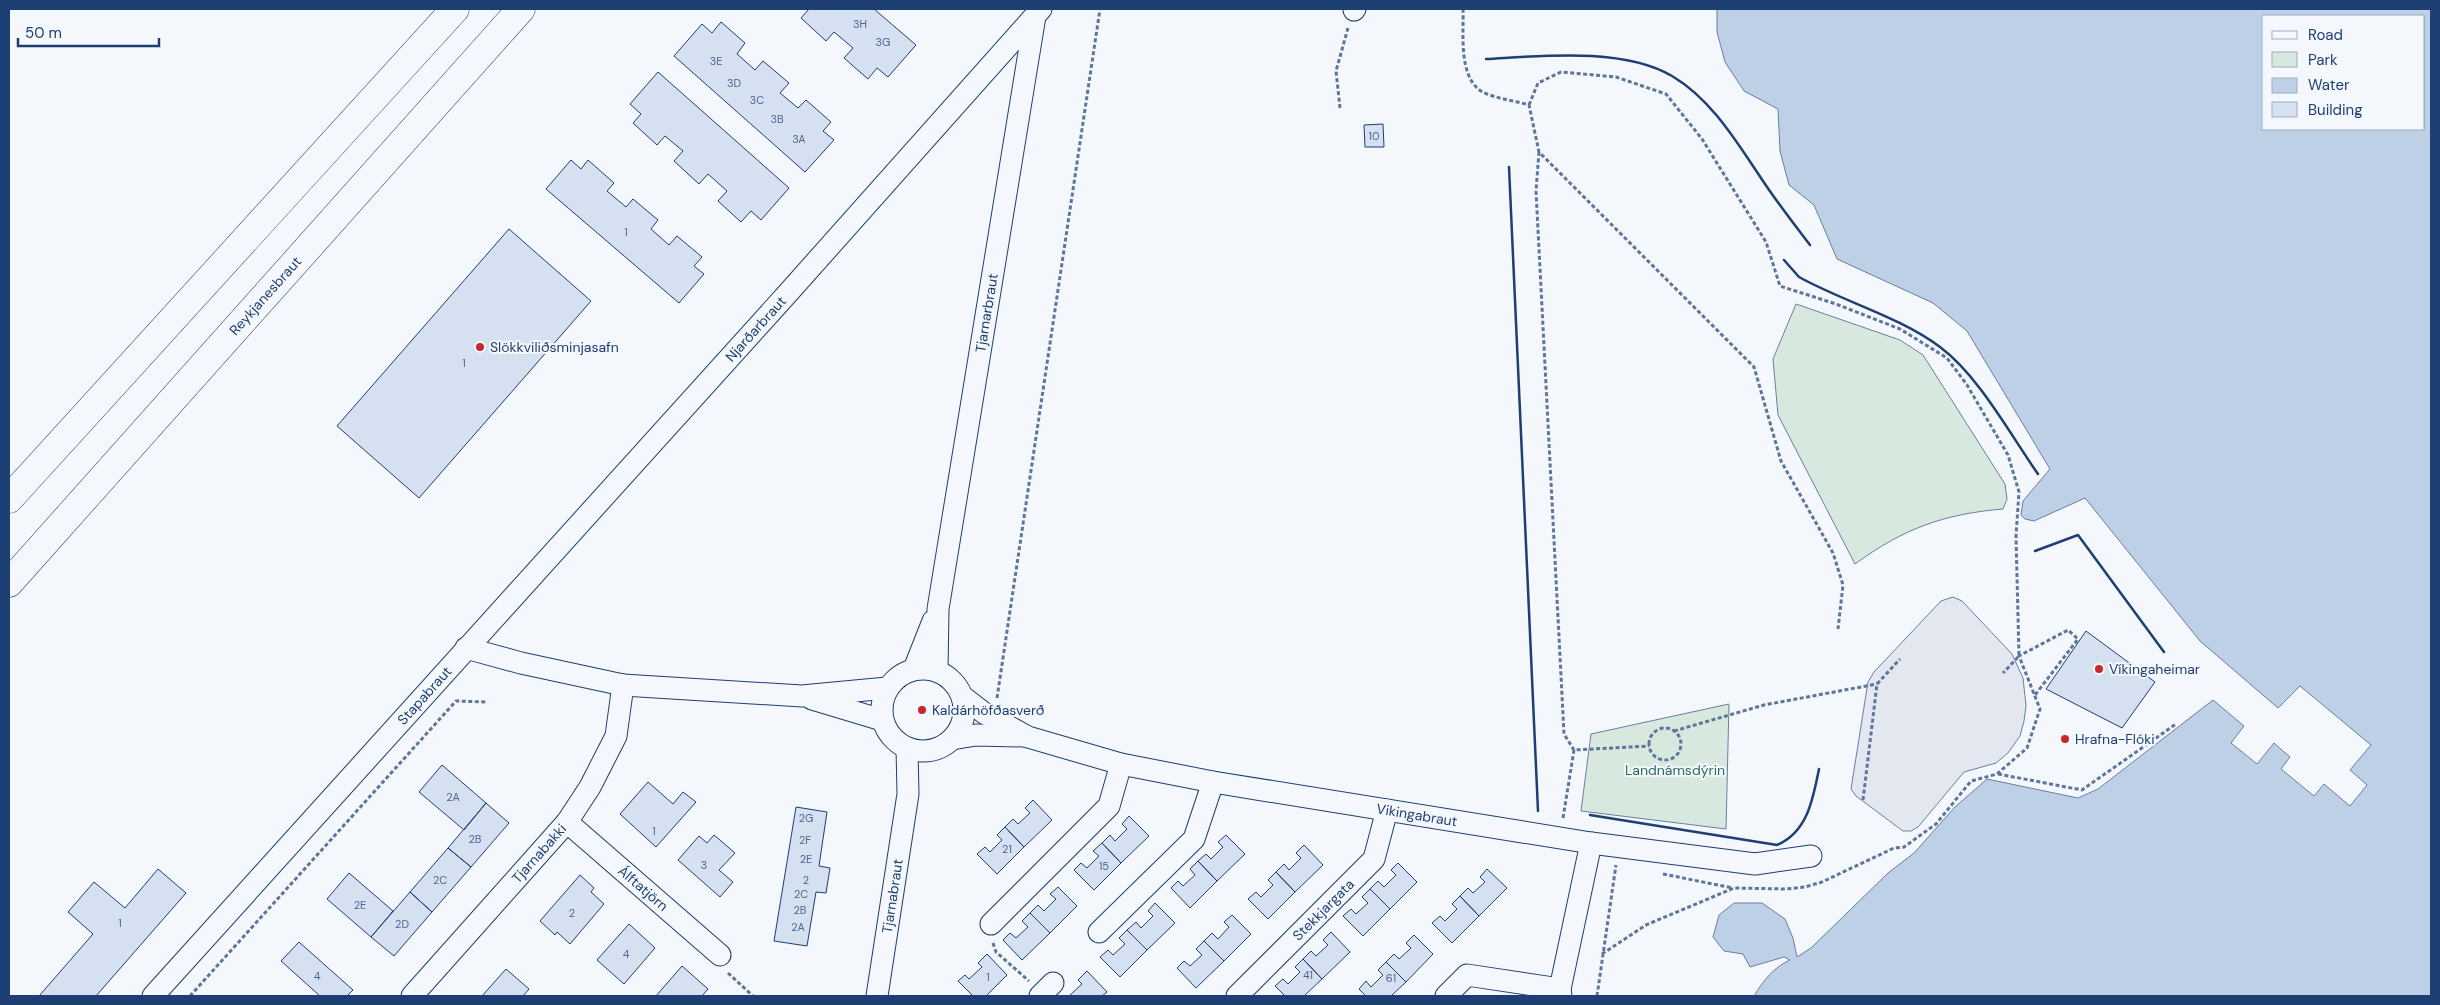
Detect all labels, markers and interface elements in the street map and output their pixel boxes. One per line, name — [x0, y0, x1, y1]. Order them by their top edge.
scale bar — [18, 15, 159, 47]
legend — [2262, 15, 2425, 130]
house number: 3H — [853, 17, 867, 31]
text: 50 m — [25, 23, 62, 43]
text: Road — [2308, 25, 2343, 45]
house number: 3G — [876, 35, 890, 49]
text: Park — [2308, 50, 2338, 70]
house number: 3E — [710, 54, 722, 68]
text: Water — [2308, 75, 2350, 95]
house number: 3D — [727, 76, 741, 90]
house number: 3C — [750, 93, 764, 107]
text: Building — [2308, 100, 2363, 120]
house number: 3B — [770, 112, 784, 126]
house number: 10 — [1369, 129, 1379, 143]
house number: 3A — [792, 132, 806, 146]
house number: 1 — [624, 225, 628, 239]
street label: Reykjanesbraut — [225, 253, 305, 339]
street label: Tjarnarbraut — [971, 272, 1002, 354]
street label: Njarðarbraut — [721, 292, 790, 365]
place label: Slökkviliðsminjasafn — [490, 338, 619, 356]
marker: Slökkviliðsminjasafn — [474, 341, 486, 353]
house number: 1 — [462, 356, 466, 370]
place label: Víkingaheimar — [2109, 660, 2200, 678]
street label: Stapabraut — [393, 662, 456, 728]
marker: Víkingaheimar — [2093, 663, 2105, 675]
place label: Kaldárhöfðasverð — [932, 701, 1045, 719]
marker: Kaldárhöfðasverð — [916, 704, 928, 716]
place label: Hrafna-Flóki — [2075, 730, 2155, 748]
marker: Hrafna-Flóki — [2059, 733, 2071, 745]
park label: Landnámsdýrin — [1625, 761, 1725, 779]
house number: 2A — [446, 790, 460, 804]
street label: Vikingabraut — [1375, 799, 1459, 830]
house number: 2G — [799, 811, 813, 825]
street label: Tjarnabakki — [508, 820, 570, 887]
house number: 1 — [652, 824, 656, 838]
house number: 2B — [469, 832, 482, 846]
house number: 2F — [799, 833, 811, 847]
house number: 21 — [1002, 842, 1012, 856]
house number: 2E — [800, 852, 812, 866]
house number: 3 — [701, 858, 707, 872]
street label: Tjarnabraut — [878, 858, 907, 935]
house number: 15 — [1099, 859, 1109, 873]
street label: Álftatjörn — [614, 862, 672, 915]
house number: 2C — [433, 873, 447, 887]
house number: 2 — [803, 873, 809, 887]
street label: Stekkjargata — [1289, 875, 1358, 944]
house number: 2C — [794, 887, 808, 901]
house number: 2E — [354, 898, 366, 912]
house number: 2B — [794, 903, 807, 917]
house number: 2 — [569, 906, 575, 920]
house number: 1 — [118, 916, 122, 930]
house number: 2D — [395, 917, 409, 931]
house number: 2A — [791, 920, 805, 934]
house number: 4 — [623, 947, 630, 961]
house number: 41 — [1303, 968, 1313, 982]
house number: 4 — [314, 969, 321, 983]
house number: 1 — [986, 970, 990, 984]
house number: 61 — [1386, 971, 1396, 985]

